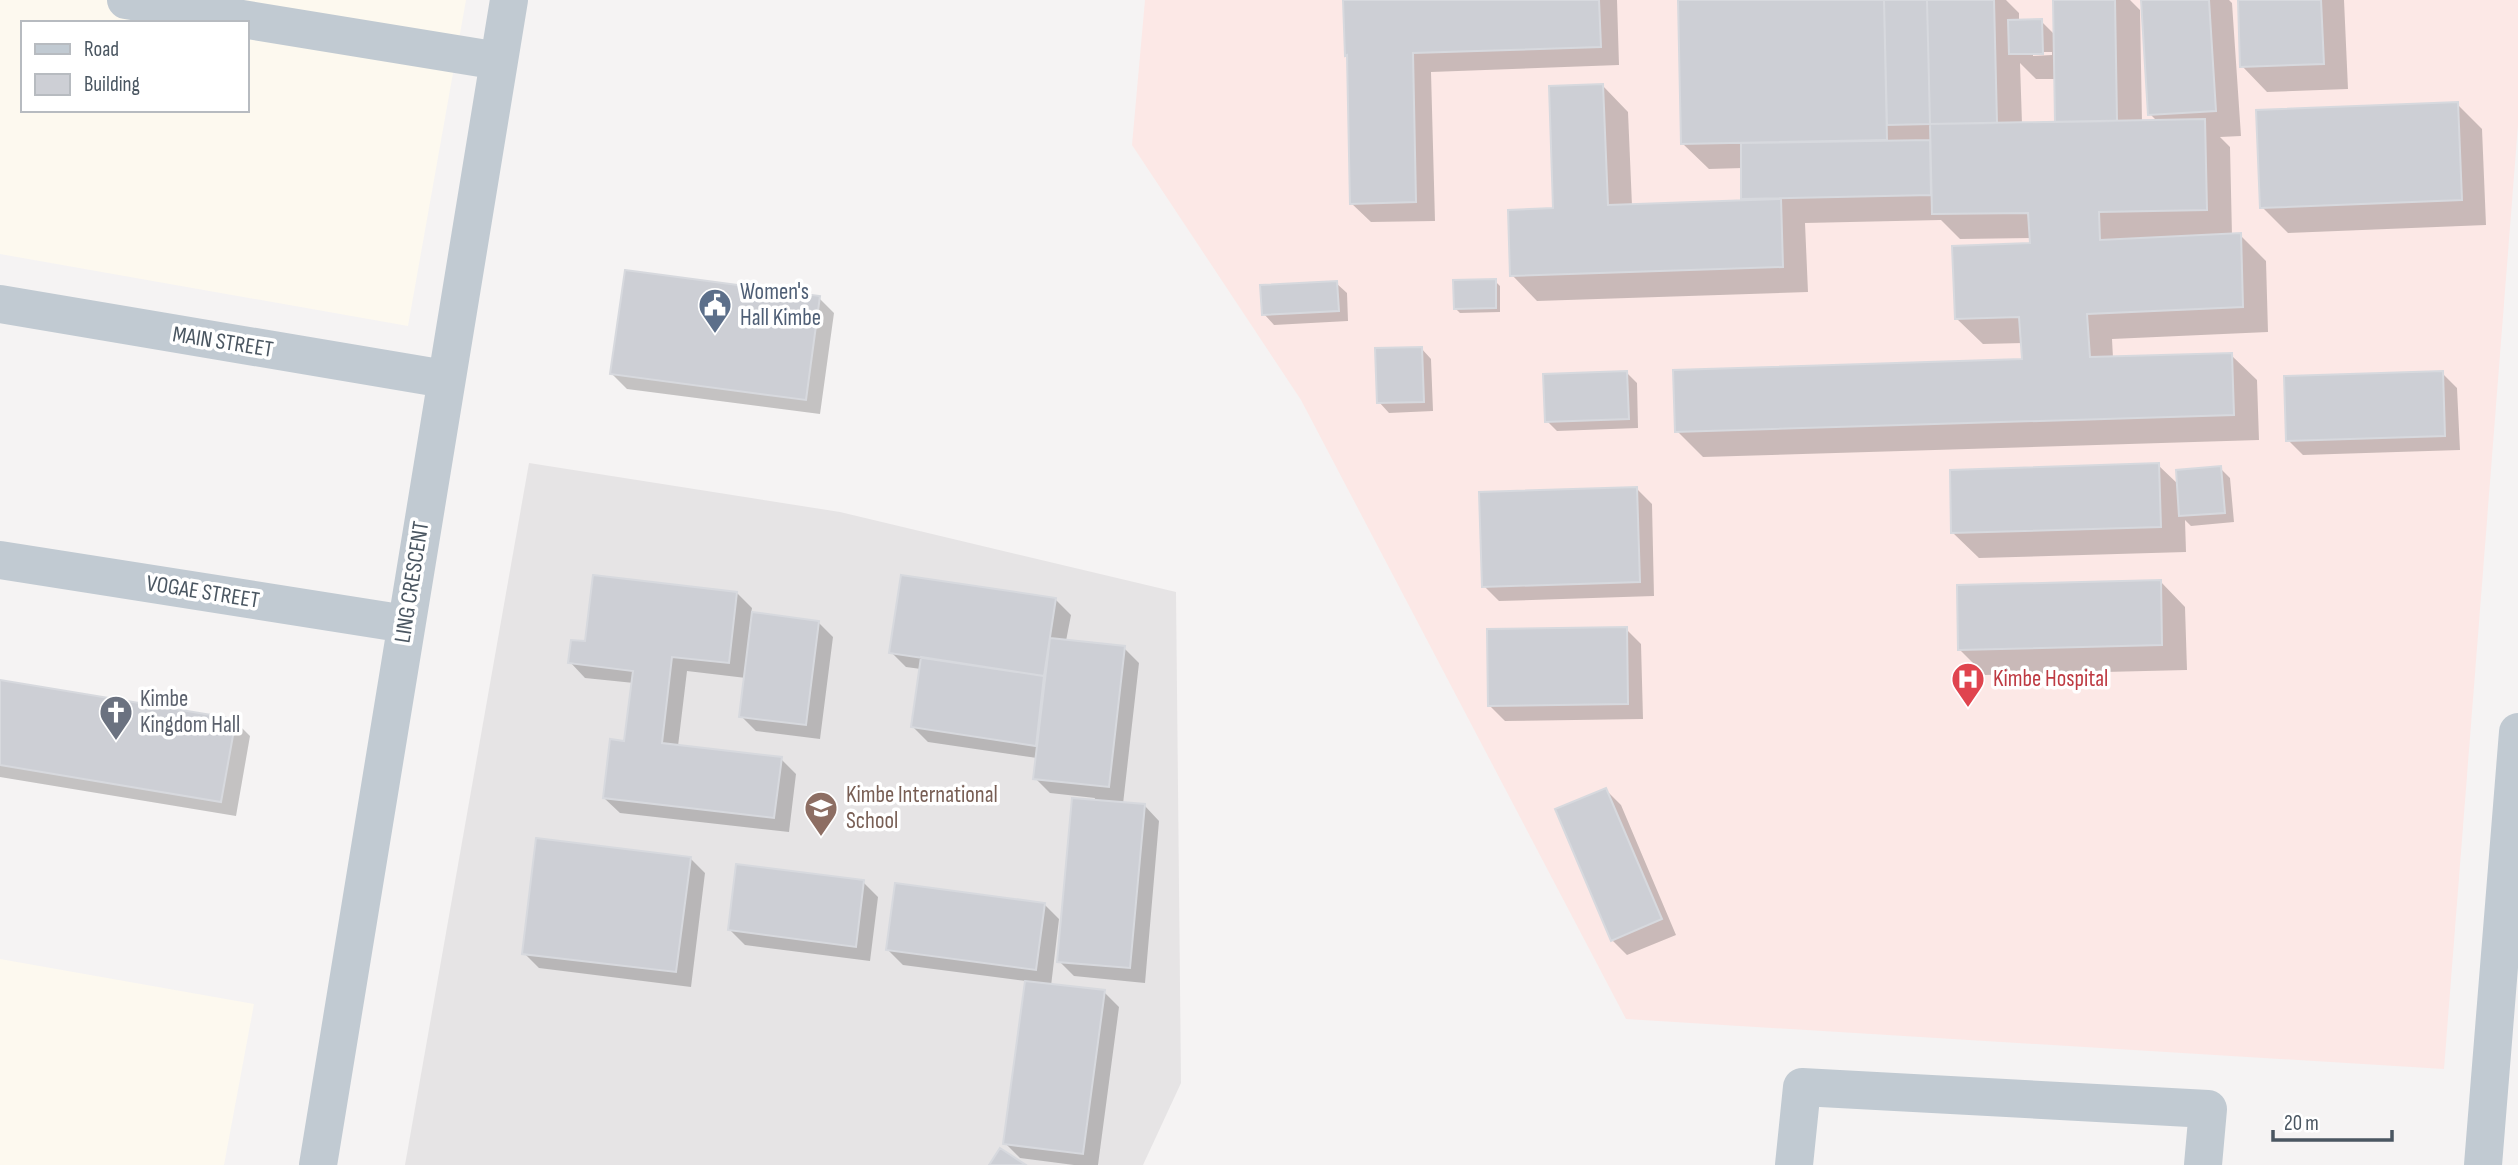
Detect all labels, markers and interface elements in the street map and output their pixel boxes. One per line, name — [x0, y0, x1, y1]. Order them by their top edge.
legend — [21, 21, 248, 112]
text: Road — [84, 37, 119, 62]
text: Building — [84, 72, 140, 97]
place label: Women's Hall Kimbe — [740, 278, 821, 332]
public building icon: Women's Hall Kimbe — [696, 286, 734, 335]
street label: MAIN STREET — [171, 320, 275, 364]
street label: LING CRESCENT — [389, 519, 435, 645]
street label: VOGAE STREET — [145, 569, 261, 615]
hospital icon: Kimbe Hospital — [1949, 660, 1987, 709]
place label: Kimbe Hospital — [1993, 665, 2108, 693]
place label: Kimbe Kingdom Hall — [140, 685, 240, 739]
church icon: Kimbe Kingdom Hall — [97, 693, 135, 742]
place label: Kimbe International School — [846, 781, 998, 835]
school or university icon: Kimbe International School — [802, 789, 840, 838]
scale bar — [2273, 1098, 2392, 1142]
text: 20 m — [2284, 1111, 2319, 1136]

